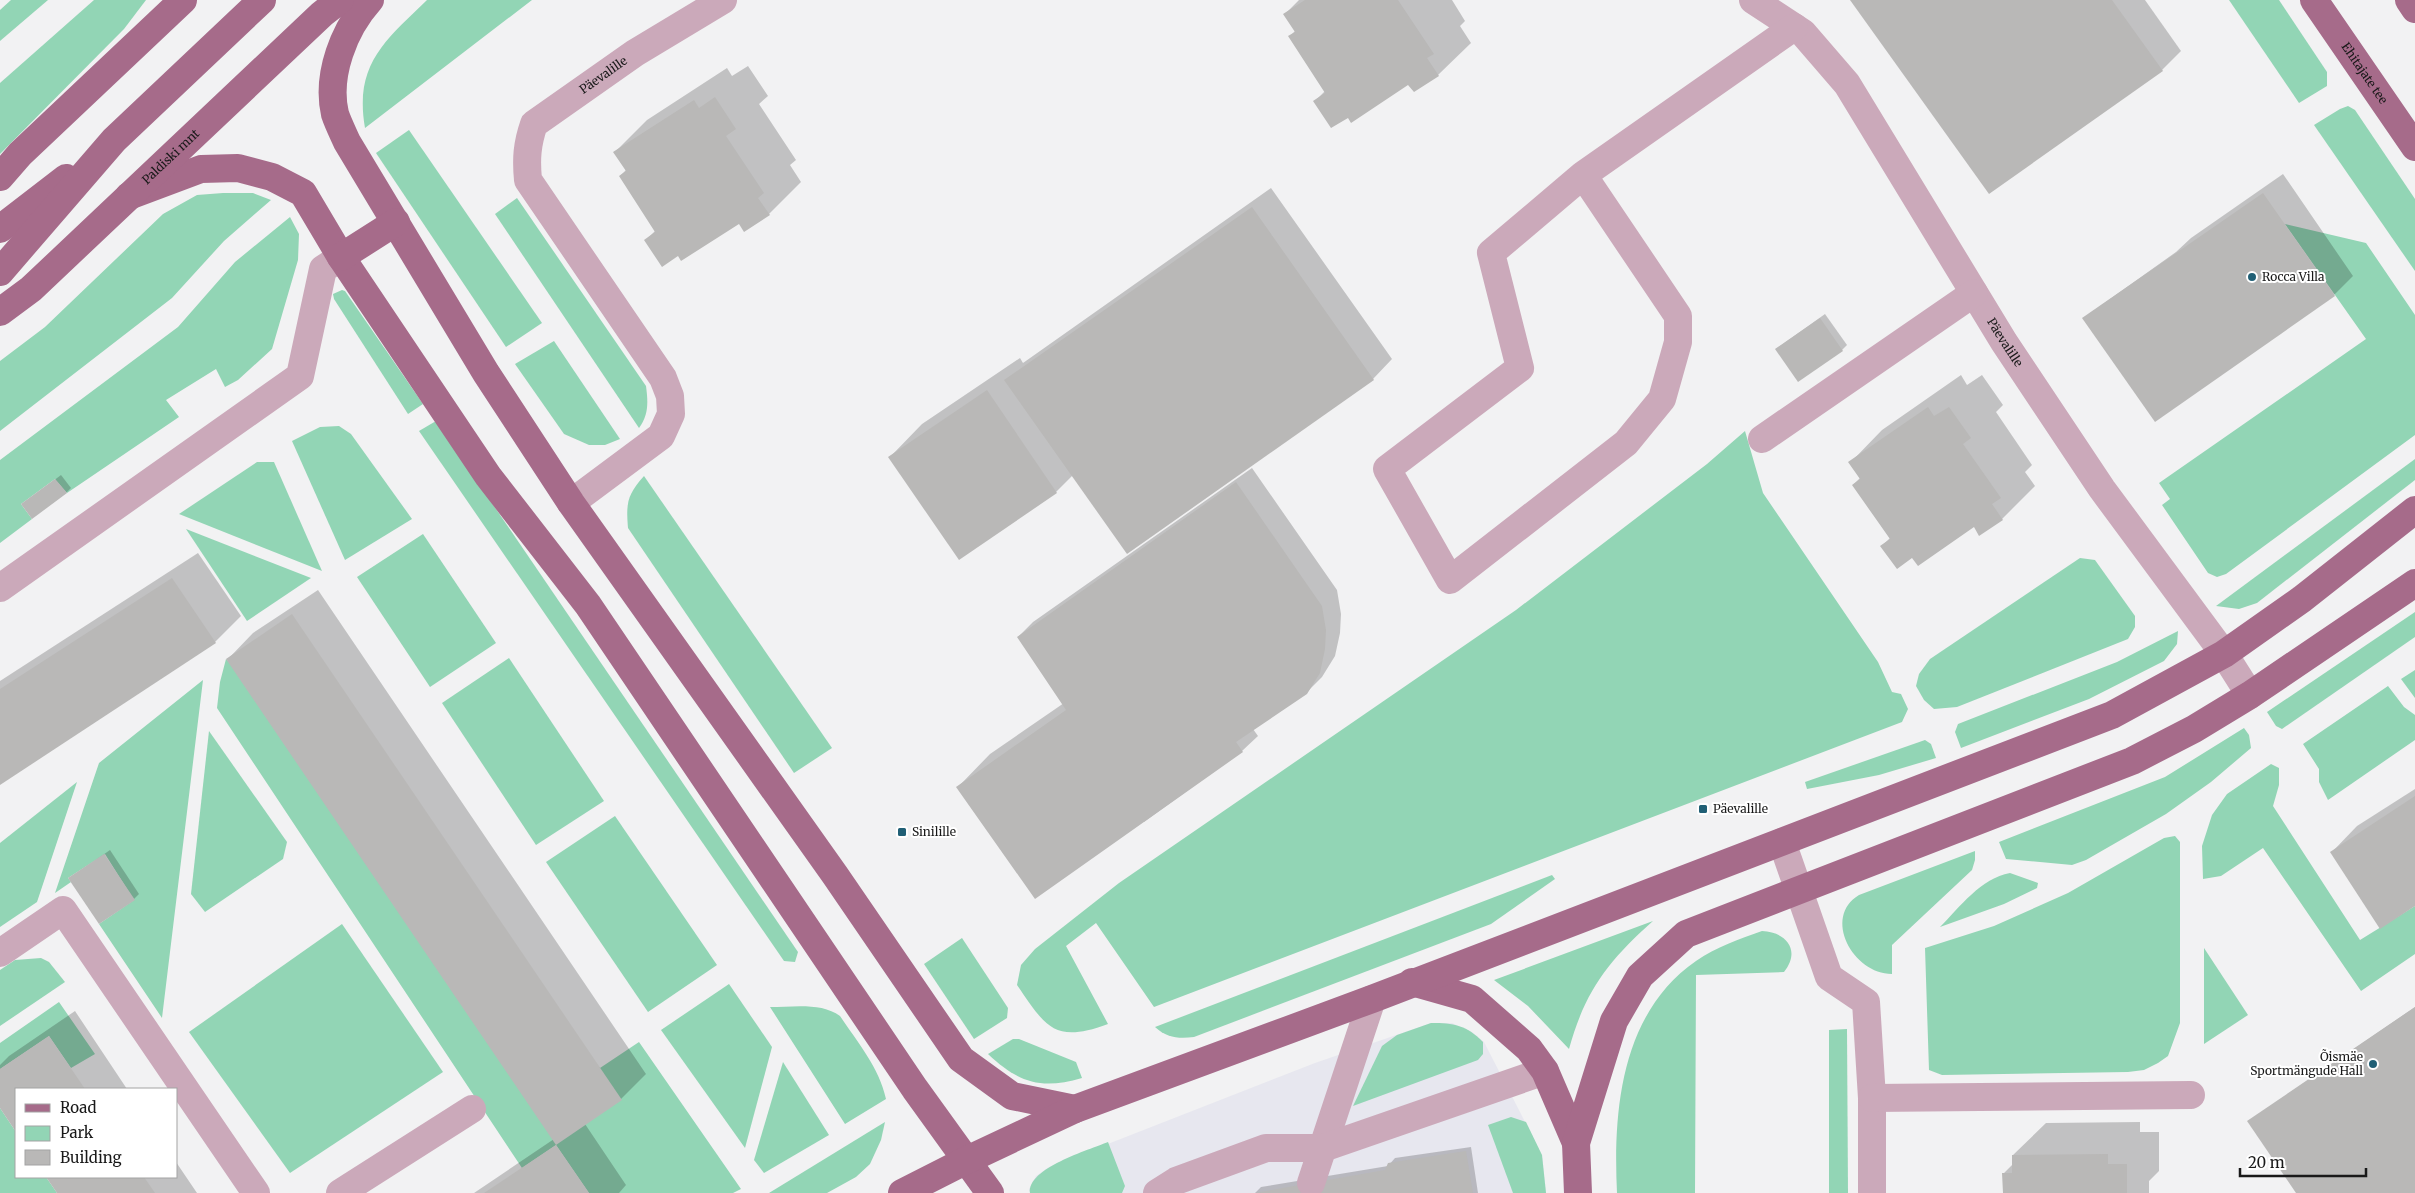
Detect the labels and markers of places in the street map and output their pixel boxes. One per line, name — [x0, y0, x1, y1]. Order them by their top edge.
place label: Rocca Villa — [2262, 269, 2325, 284]
marker: Rocca Villa — [2246, 271, 2258, 283]
place label: Päevalille — [1713, 801, 1768, 816]
marker: Päevalille — [1697, 803, 1709, 815]
place label: Sinilille — [912, 824, 956, 839]
marker: Sinilille — [896, 826, 908, 838]
place label: Õismäe Sportmängude Hall — [2250, 1049, 2363, 1078]
marker: Õismäe Sportmängude Hall — [2367, 1058, 2379, 1070]

